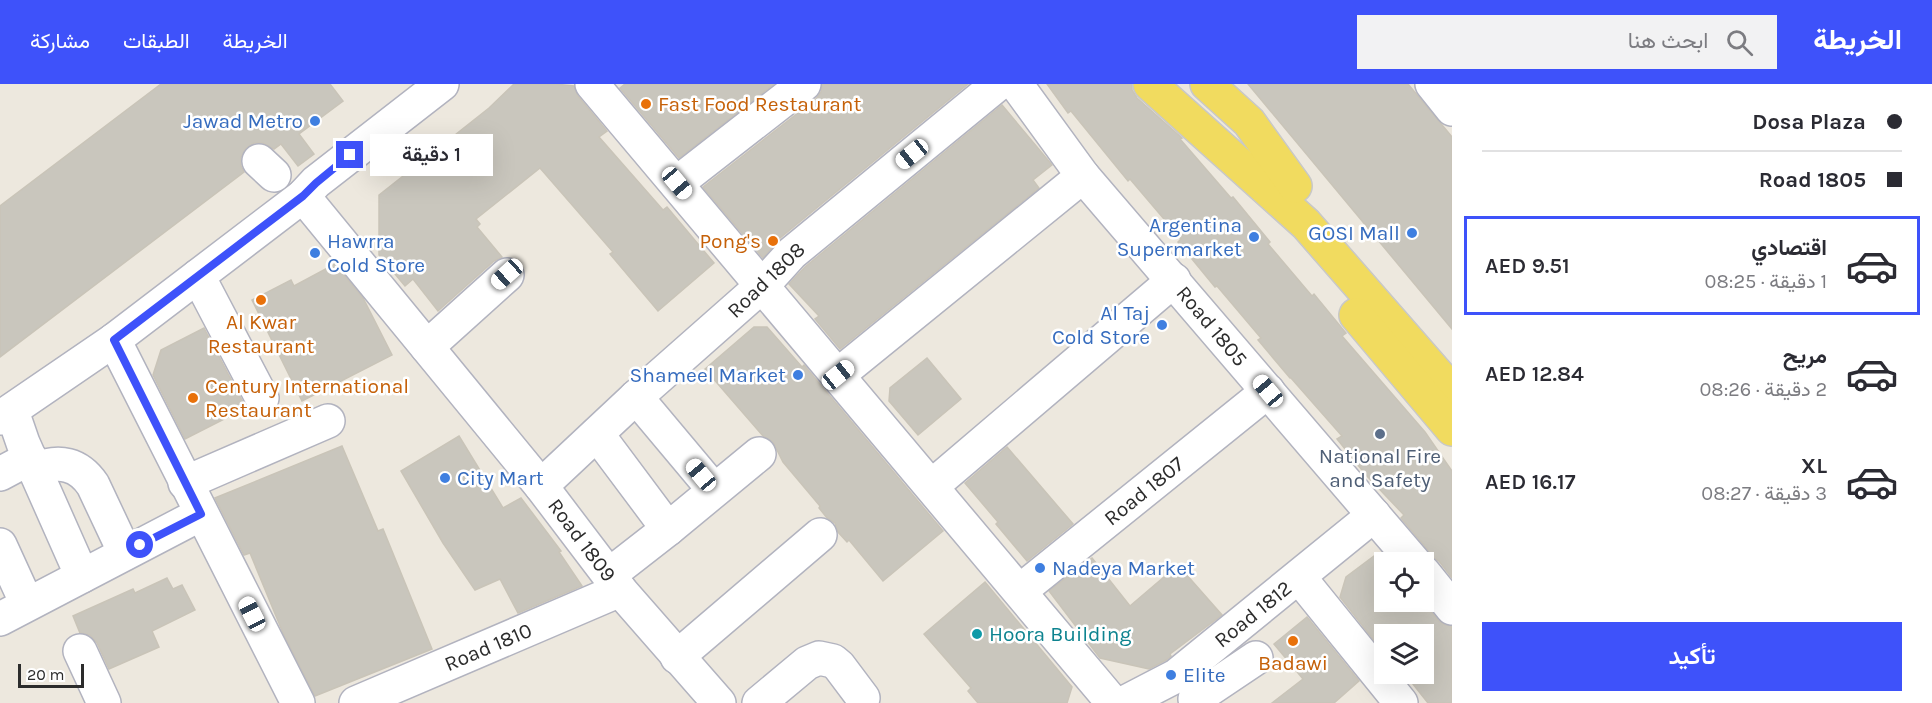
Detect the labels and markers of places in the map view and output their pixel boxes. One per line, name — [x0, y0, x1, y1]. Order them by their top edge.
place label: Fast Food Restaurant — [658, 92, 861, 116]
marker: Fast Food Restaurant — [639, 97, 653, 111]
place label: Jawad Metro — [183, 109, 303, 133]
marker: Jawad Metro — [308, 114, 322, 128]
place label: Argentina Supermarket — [1117, 213, 1242, 261]
place label: GOSI Mall — [1308, 221, 1400, 245]
marker: GOSI Mall — [1405, 226, 1419, 240]
place label: Hawrra Cold Store — [327, 229, 425, 277]
place label: Pong's — [699, 229, 761, 253]
marker: Argentina Supermarket — [1247, 230, 1261, 244]
marker: Pong's — [766, 234, 780, 248]
marker: Hawrra Cold Store — [308, 246, 322, 260]
marker: Al Kwar Restaurant — [254, 293, 268, 307]
place label: Al Taj Cold Store — [1052, 301, 1150, 349]
place label: Al Kwar Restaurant — [208, 310, 314, 358]
marker: Al Taj Cold Store — [1155, 318, 1169, 332]
place label: Shameel Market — [630, 363, 786, 387]
marker: Shameel Market — [791, 368, 805, 382]
place label: Century International Restaurant — [205, 374, 409, 422]
marker: Century International Restaurant — [186, 391, 200, 405]
marker: National Fire and Safety — [1373, 427, 1387, 441]
place label: National Fire and Safety — [1319, 444, 1441, 492]
place label: City Mart — [457, 466, 544, 490]
marker: City Mart — [438, 471, 452, 485]
place label: Nadeya Market — [1052, 556, 1195, 580]
marker: Nadeya Market — [1033, 561, 1047, 575]
place label: Hoora Building — [989, 622, 1131, 646]
marker: Hoora Building — [970, 627, 984, 641]
marker: Badawi — [1286, 634, 1300, 648]
place label: Badawi — [1258, 651, 1328, 675]
place label: Elite — [1183, 663, 1226, 687]
marker: Elite — [1164, 668, 1178, 682]

